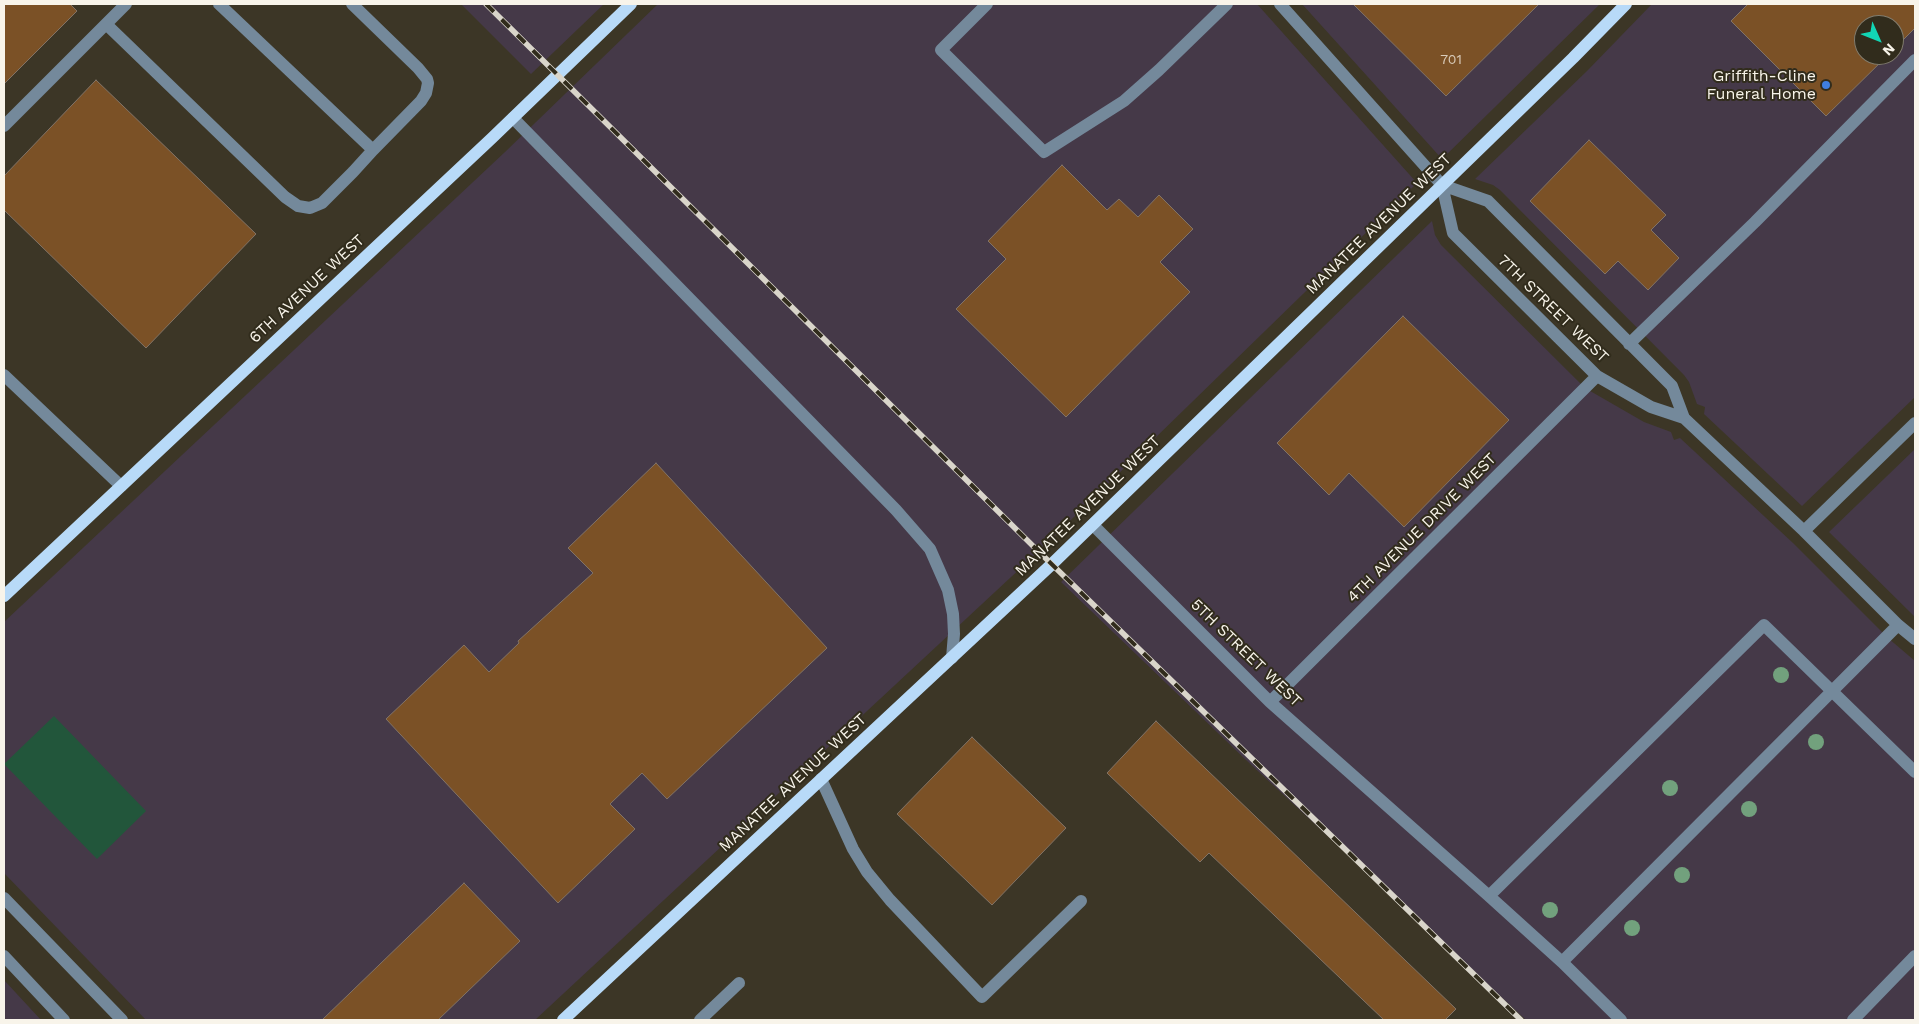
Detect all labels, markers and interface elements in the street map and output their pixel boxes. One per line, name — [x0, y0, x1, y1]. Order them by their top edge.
north arrow — [1854, 15, 1904, 65]
text: N — [1880, 40, 1898, 59]
house number: 701 — [1440, 52, 1462, 68]
place label: Griffith-Cline Funeral Home — [1706, 66, 1816, 104]
marker: Griffith-Cline Funeral Home — [1820, 79, 1832, 91]
street label: MANATEE AVENUE WEST — [1302, 150, 1456, 298]
street label: 6TH AVENUE WEST — [245, 231, 369, 347]
street label: 7TH STREET WEST — [1494, 251, 1612, 367]
street label: MANATEE AVENUE WEST — [1011, 432, 1165, 580]
street label: 4TH AVENUE DRIVE WEST — [1343, 449, 1501, 607]
street label: 5TH STREET WEST — [1187, 595, 1305, 711]
street label: MANATEE AVENUE WEST — [715, 710, 871, 856]

